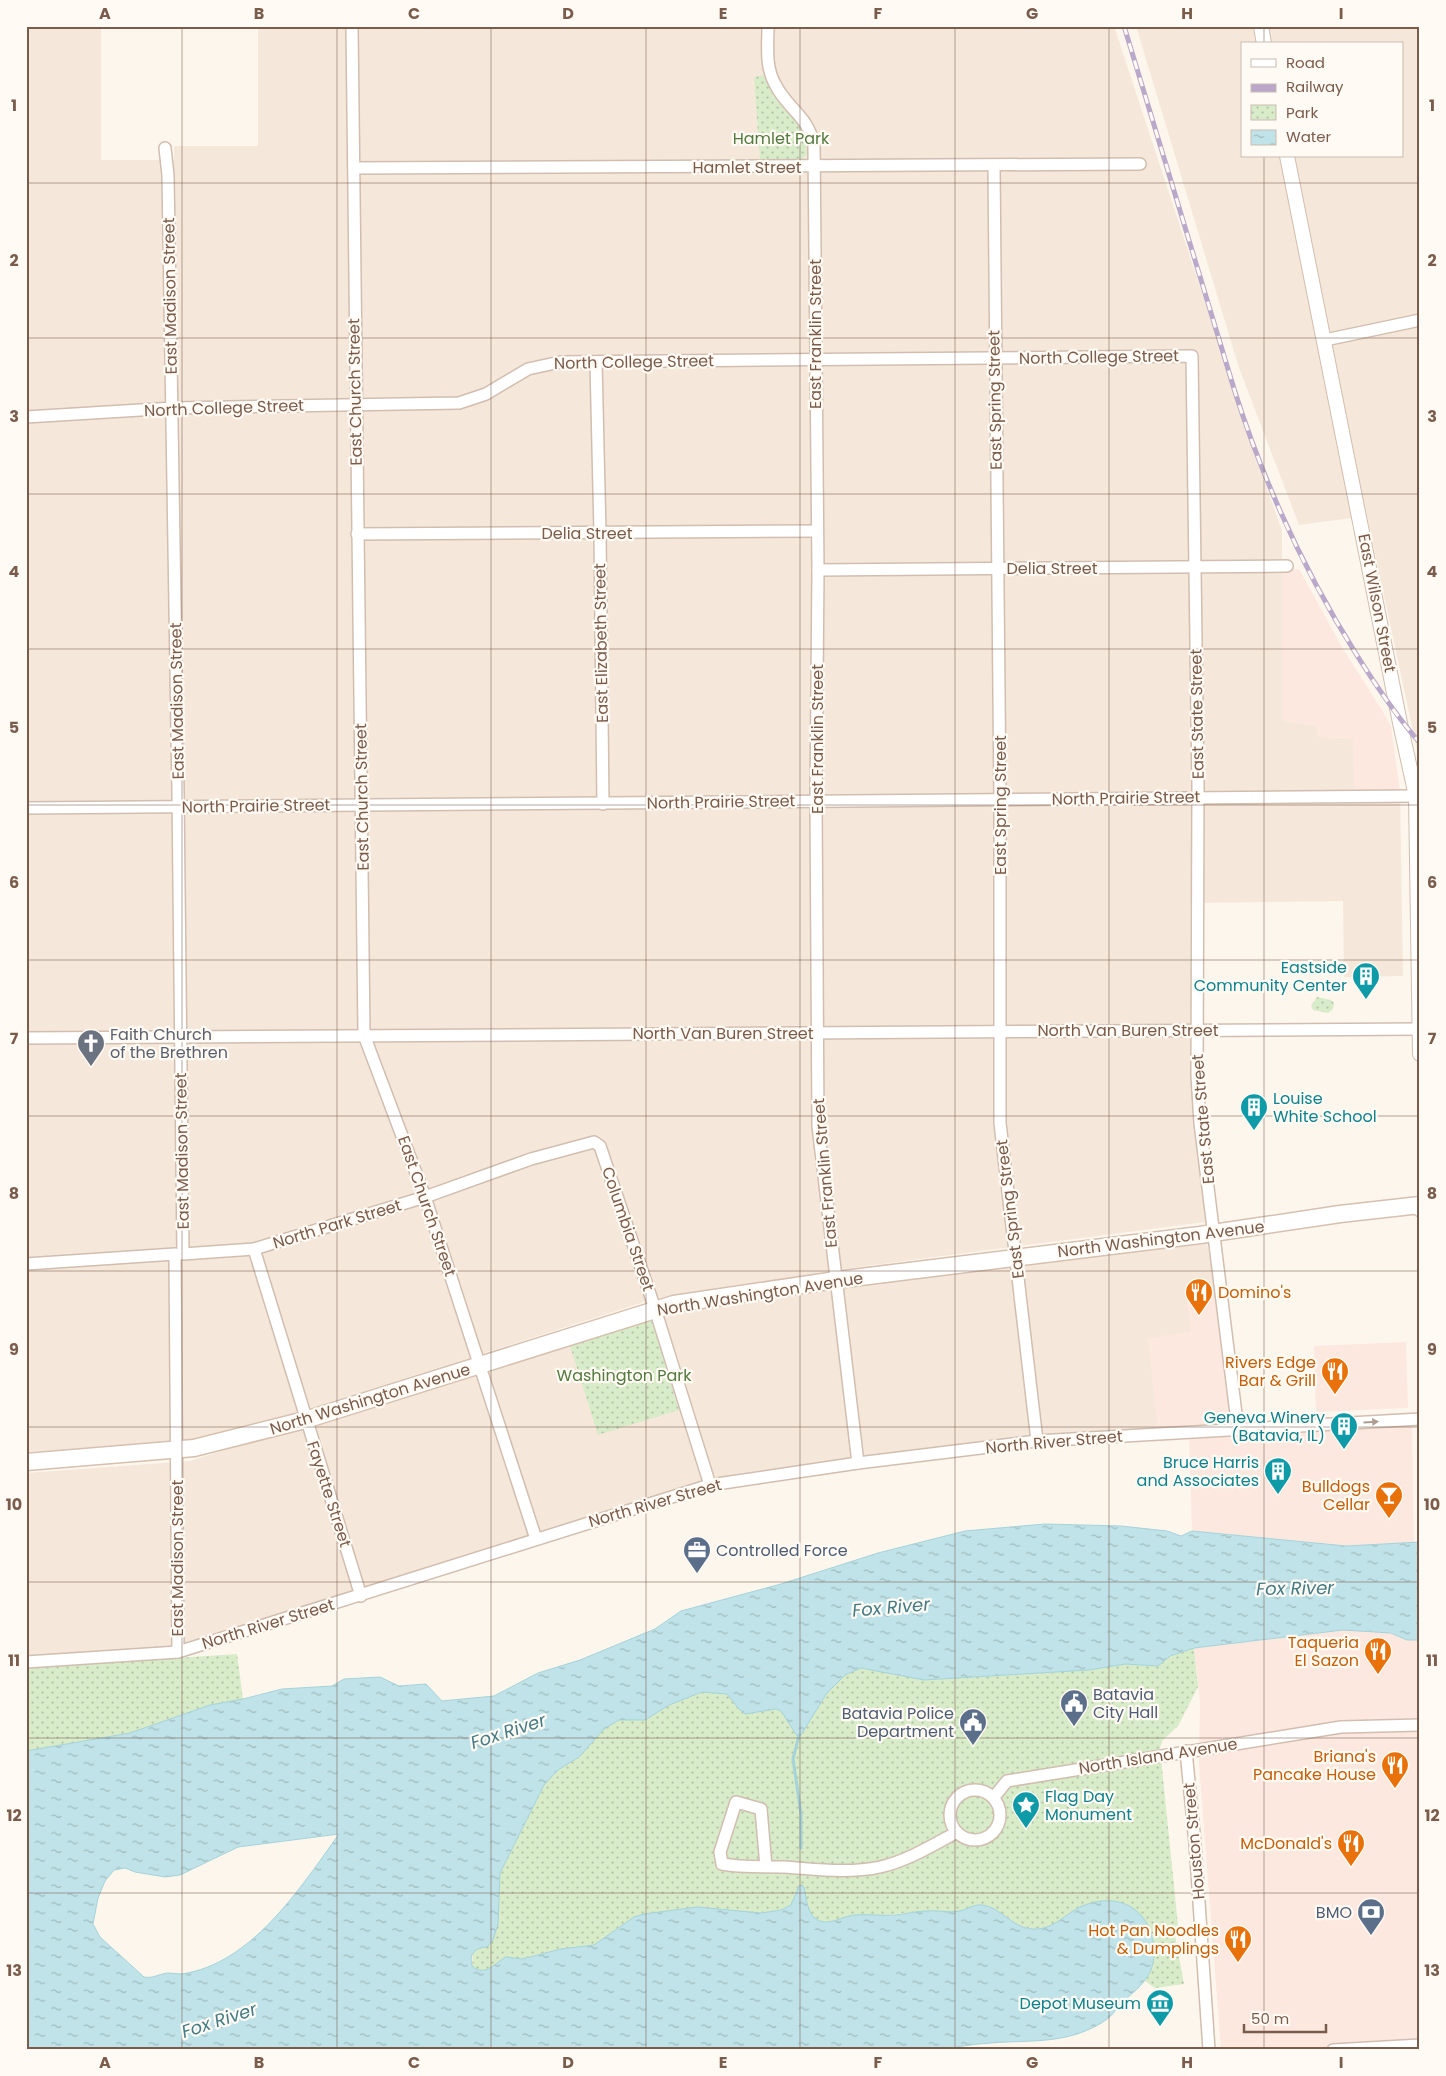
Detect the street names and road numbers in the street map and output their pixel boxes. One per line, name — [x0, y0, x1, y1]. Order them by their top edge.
street label: Hamlet Street — [692, 156, 802, 179]
street label: East Madison Street — [157, 217, 183, 375]
street label: East Franklin Street — [804, 259, 827, 409]
street label: East Church Street — [342, 318, 368, 466]
street label: East Spring Street — [982, 330, 1008, 470]
street label: North College Street — [1019, 344, 1179, 370]
street label: North College Street — [554, 349, 714, 375]
street label: North College Street — [144, 394, 305, 422]
street label: Delia Street — [541, 522, 633, 545]
street label: East Wilson Street — [1352, 532, 1402, 675]
street label: Delia Street — [1006, 557, 1098, 580]
street label: East Elizabeth Street — [588, 563, 614, 723]
street label: East Madison Street — [164, 622, 190, 780]
street label: East State Street — [1184, 648, 1210, 779]
street label: East Franklin Street — [806, 664, 829, 814]
street label: East Church Street — [349, 723, 375, 871]
street label: East Spring Street — [989, 735, 1012, 875]
street label: North Prairie Street — [1051, 785, 1201, 811]
street label: North Prairie Street — [646, 789, 796, 815]
street label: North Prairie Street — [181, 793, 331, 819]
street label: North Van Buren Street — [1037, 1019, 1219, 1042]
street label: North Van Buren Street — [632, 1022, 814, 1045]
street label: East State Street — [1186, 1053, 1220, 1185]
street label: East Madison Street — [169, 1072, 195, 1230]
street label: East Franklin Street — [807, 1097, 843, 1249]
street label: East Church Street — [392, 1133, 462, 1280]
street label: East Spring Street — [990, 1138, 1030, 1280]
street label: Columbia Street — [596, 1164, 660, 1294]
street label: North Park Street — [270, 1193, 404, 1254]
street label: North Washington Avenue — [1056, 1215, 1266, 1263]
street label: North Washington Avenue — [655, 1266, 865, 1322]
street label: North Washington Avenue — [267, 1358, 473, 1440]
street label: North River Street — [985, 1425, 1124, 1459]
street label: Fayette Street — [301, 1438, 357, 1550]
street label: North River Street — [586, 1473, 724, 1533]
street label: East Madison Street — [166, 1479, 189, 1636]
street label: North River Street — [199, 1593, 337, 1655]
street label: North Island Avenue — [1077, 1732, 1239, 1780]
street label: Houston Street — [1177, 1781, 1211, 1900]

